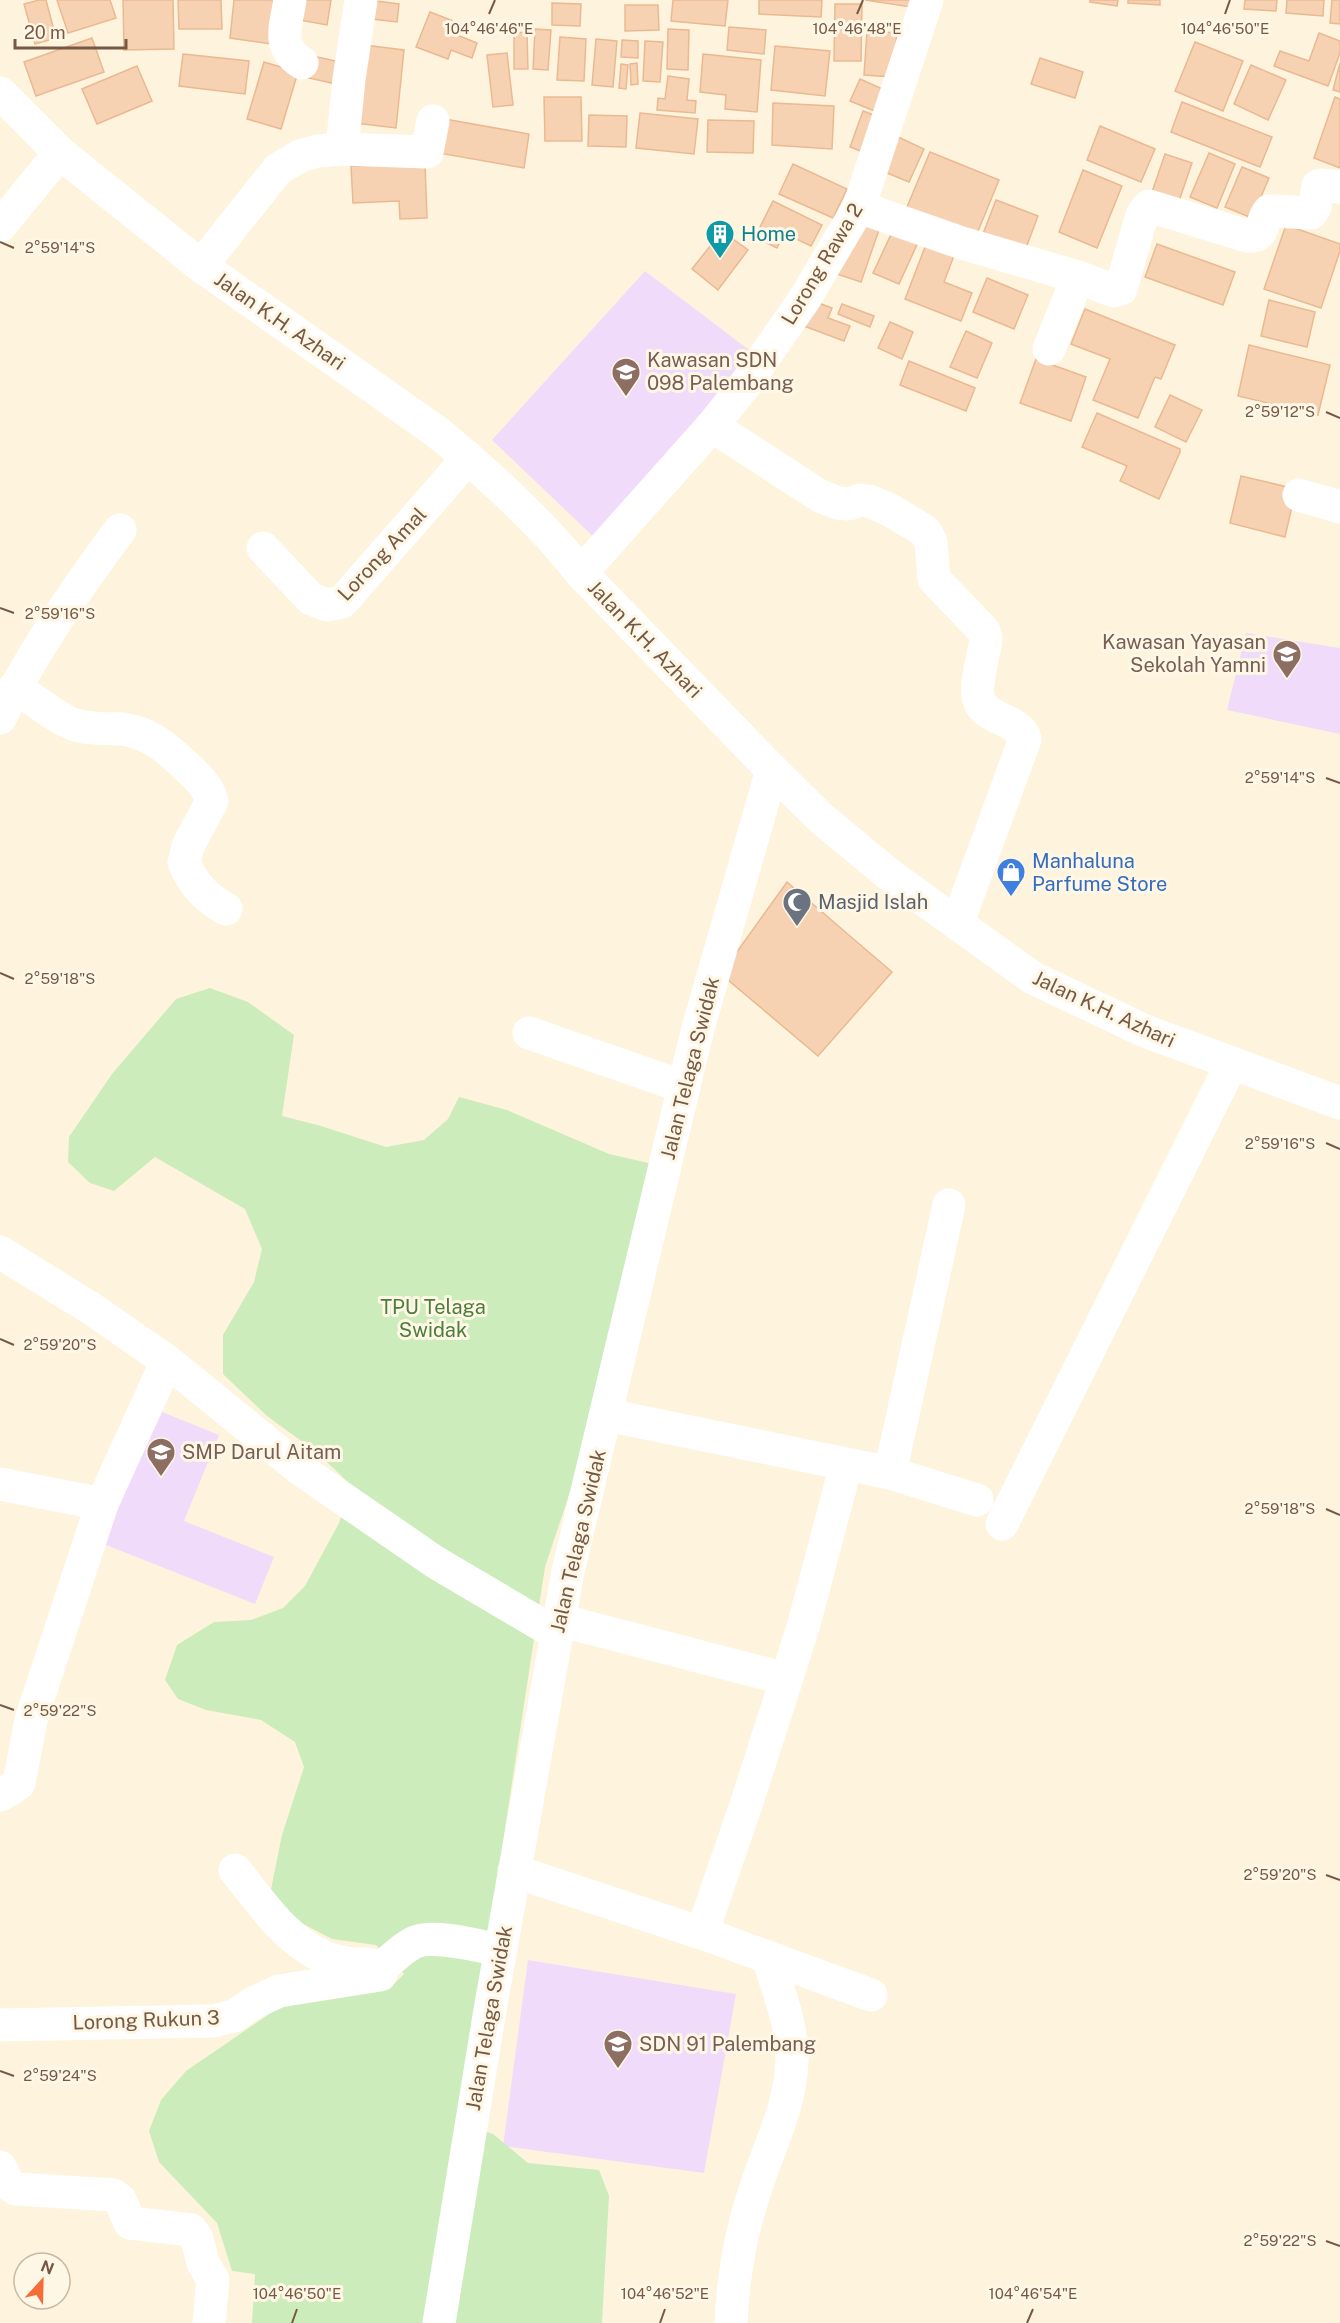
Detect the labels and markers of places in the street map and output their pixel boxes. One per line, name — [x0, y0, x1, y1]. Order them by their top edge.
building icon: Home — [704, 218, 736, 260]
place label: Home — [741, 222, 796, 246]
place label: Kawasan SDN 098 Palembang — [647, 348, 794, 395]
school or university icon: Kawasan SDN 098 Palembang — [610, 356, 642, 398]
place label: Kawasan Yayasan Sekolah Yamni — [1102, 630, 1266, 677]
school or university icon: Kawasan Yayasan Sekolah Yamni — [1271, 638, 1303, 680]
place label: Manhaluna Parfume Store — [1032, 849, 1167, 896]
shop icon: Manhaluna Parfume Store — [995, 856, 1027, 898]
mosque icon: Masjid Islah — [781, 886, 813, 928]
place label: Masjid Islah — [818, 890, 928, 914]
school or university icon: SMP Darul Aitam — [145, 1436, 177, 1478]
place label: SMP Darul Aitam — [182, 1440, 341, 1464]
school or university icon: SDN 91 Palembang — [602, 2028, 634, 2070]
place label: SDN 91 Palembang — [639, 2032, 816, 2056]

